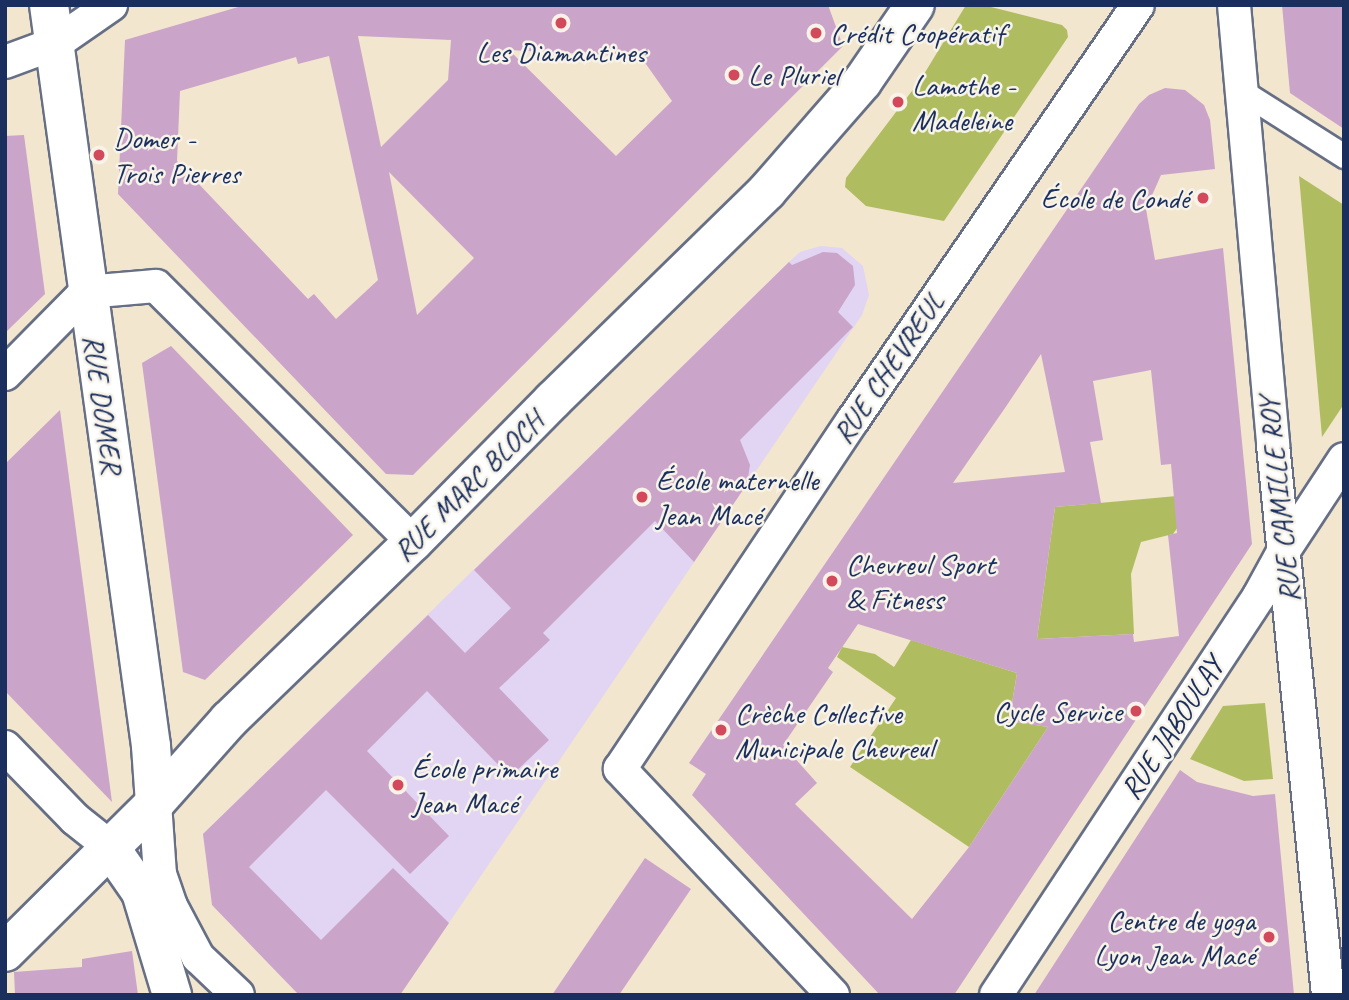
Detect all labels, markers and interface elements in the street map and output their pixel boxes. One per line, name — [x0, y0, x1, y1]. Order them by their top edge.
marker: Les Diamantines — [553, 15, 569, 31]
place label: Crédit Coopératif — [830, 15, 1004, 51]
marker: Crédit Coopératif — [808, 25, 824, 41]
place label: Les Diamantines — [477, 34, 645, 70]
place label: Le Pluriel — [748, 57, 839, 93]
marker: Le Pluriel — [726, 67, 742, 83]
place label: Lamothe - Madeleine — [912, 67, 1016, 138]
marker: Lamothe - Madeleine — [890, 94, 906, 110]
place label: Domer - Trois Pierres — [113, 120, 240, 190]
marker: Domer - Trois Pierres — [91, 147, 107, 163]
place label: École de Condé — [1041, 180, 1189, 216]
marker: École de Condé — [1195, 190, 1211, 206]
street label: RUE CHEVREUL — [825, 286, 951, 450]
street label: RUE DOMER — [76, 333, 130, 475]
street label: RUE CAMILLE ROY — [1250, 394, 1308, 606]
street label: RUE MARC BLOCH — [384, 402, 552, 570]
place label: École maternelle Jean Macé — [656, 462, 819, 532]
marker: École maternelle Jean Macé — [634, 489, 650, 505]
place label: Chevreul Sport & Fitness — [846, 546, 995, 616]
marker: Chevreul Sport & Fitness — [824, 573, 840, 589]
street label: RUE JABOULAY — [1112, 650, 1232, 806]
place label: Cycle Service — [994, 693, 1122, 729]
place label: Crèche Collective Municipale Chevreul — [735, 695, 934, 766]
marker: Cycle Service — [1128, 703, 1144, 719]
marker: Crèche Collective Municipale Chevreul — [713, 722, 729, 738]
place label: École primaire Jean Macé — [412, 750, 554, 820]
marker: École primaire Jean Macé — [390, 777, 406, 793]
place label: Centre de yoga Lyon Jean Macé — [1095, 902, 1255, 972]
marker: Centre de yoga Lyon Jean Macé — [1261, 929, 1277, 945]

